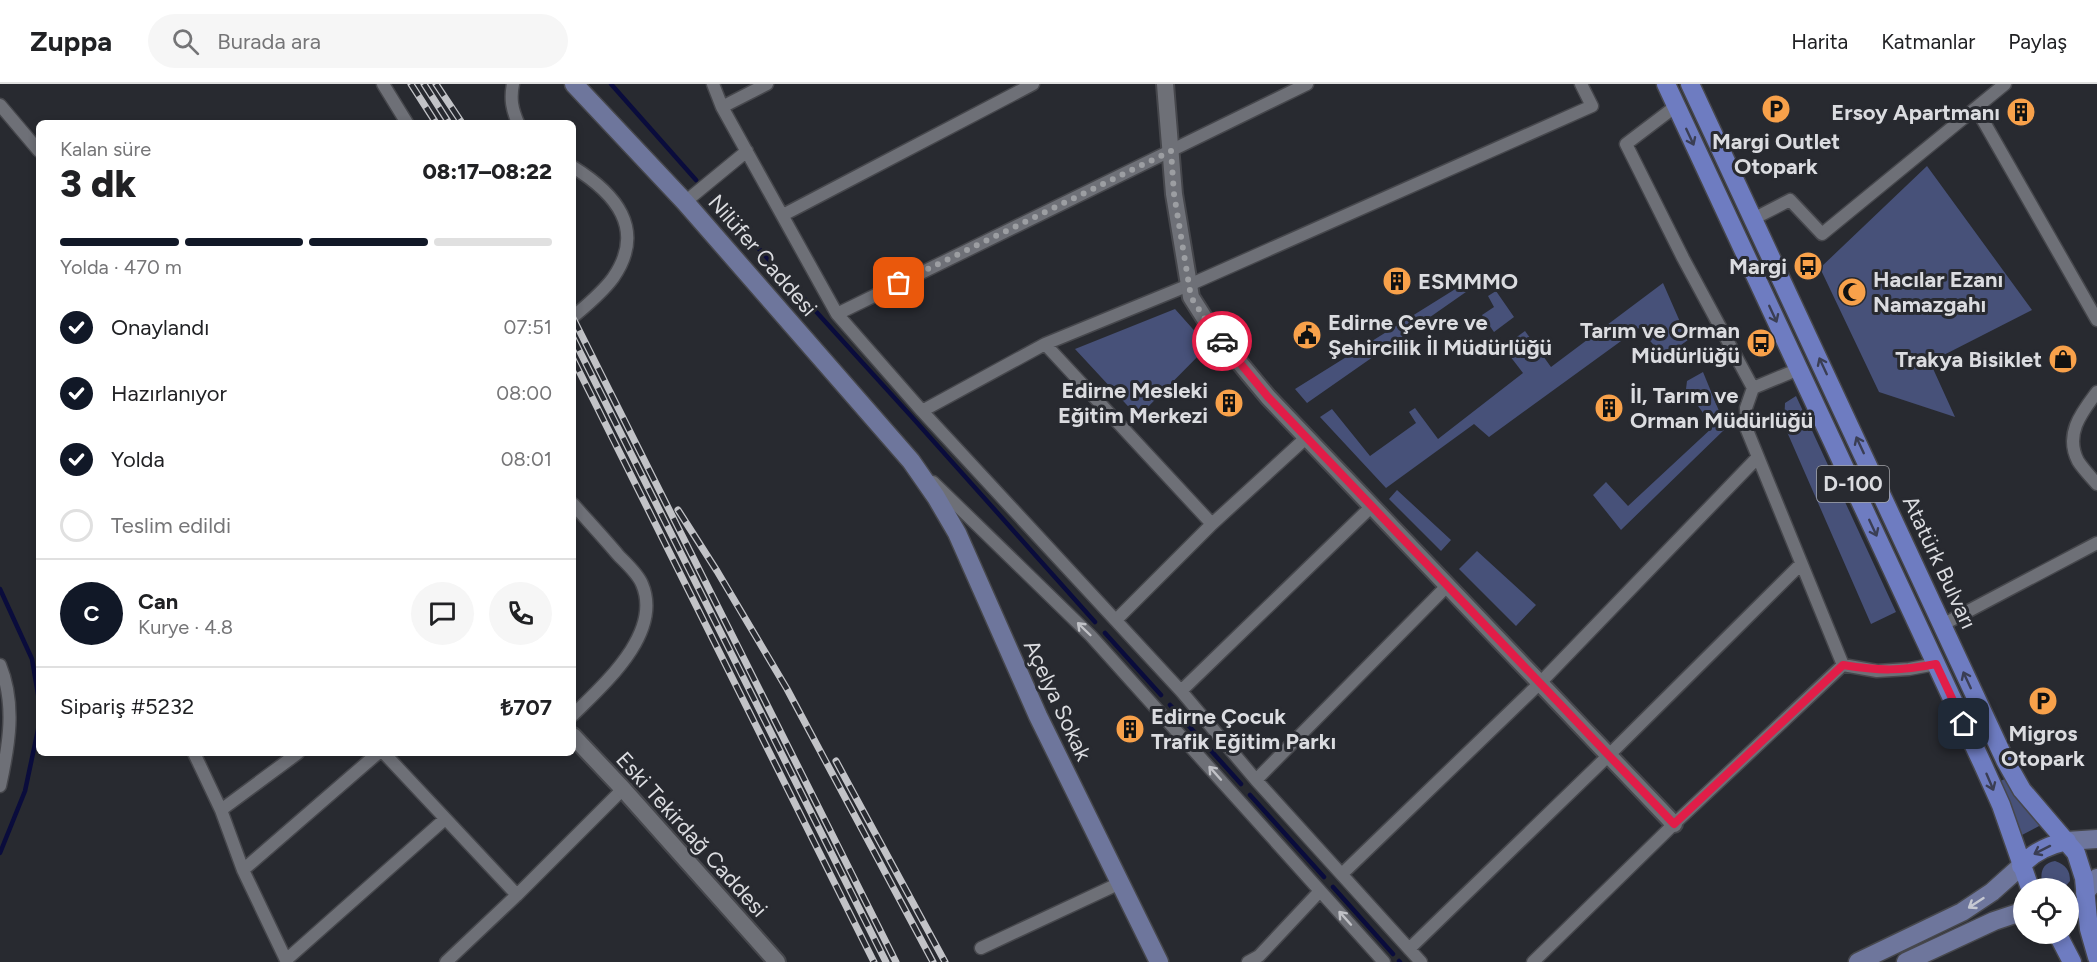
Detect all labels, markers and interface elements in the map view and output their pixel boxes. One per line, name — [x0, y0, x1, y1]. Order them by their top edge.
search box — [148, 14, 568, 68]
text: Zuppa — [30, 24, 112, 58]
icon: search — [169, 25, 202, 58]
text: Burada ara — [217, 28, 321, 55]
text: Harita — [1791, 29, 1848, 54]
text: Katmanlar — [1881, 29, 1975, 54]
text: Paylaş — [2008, 29, 2067, 54]
parking icon: Margi Outlet Otopark — [1760, 93, 1792, 125]
building icon: Ersoy Apartmanı — [2005, 96, 2037, 128]
place label: Ersoy Apartmanı — [1831, 99, 2000, 126]
one-way arrow — [1686, 128, 1697, 146]
place label: Margi Outlet Otopark — [1712, 128, 1840, 180]
text: Kalan süre — [60, 137, 151, 161]
text: 08:17–08:22 — [422, 158, 552, 185]
text: 3 dk — [60, 160, 136, 207]
street label: Nilüfer Caddesi — [702, 189, 823, 322]
bus stop icon: Margi — [1792, 250, 1824, 282]
place label: Margi — [1729, 253, 1787, 280]
text: Yolda · 470 m — [60, 255, 182, 279]
pin — [873, 257, 924, 308]
building icon: ESMMMO — [1381, 265, 1413, 297]
icon: bag — [882, 266, 915, 299]
place label: Hacılar Ezanı Namazgahı — [1873, 266, 2003, 318]
place label: ESMMMO — [1418, 268, 1518, 295]
mosque icon: Hacılar Ezanı Namazgahı — [1836, 276, 1868, 308]
one-way arrow — [1768, 304, 1779, 322]
place label: Edirne Çevre ve Şehircilik İl Müdürlüğü — [1328, 309, 1552, 361]
icon: check — [60, 311, 93, 344]
courier — [1192, 311, 1252, 371]
text: Onaylandı — [111, 314, 209, 341]
text: 07:51 — [504, 315, 552, 339]
place label: Tarım ve Orman Müdürlüğü — [1580, 317, 1740, 369]
public building icon: Edirne Çevre ve Şehircilik İl Müdürlüğü — [1291, 319, 1323, 351]
icon: car — [1206, 325, 1239, 358]
bus stop icon: Tarım ve Orman Müdürlüğü — [1745, 327, 1777, 359]
shop icon: Trakya Bisiklet — [2047, 343, 2079, 375]
place label: Trakya Bisiklet — [1895, 346, 2042, 373]
one-way arrow — [1816, 358, 1828, 376]
icon: check — [60, 377, 93, 410]
place label: Edirne Mesleki Eğitim Merkezi — [1058, 377, 1208, 429]
text: Hazırlanıyor — [111, 380, 227, 407]
text: 08:00 — [496, 381, 552, 405]
place label: İl, Tarım ve Orman Müdürlüğü — [1630, 382, 1813, 434]
building icon: Edirne Mesleki Eğitim Merkezi — [1213, 387, 1245, 419]
building icon: İl, Tarım ve Orman Müdürlüğü — [1593, 392, 1625, 424]
one-way arrow — [1853, 437, 1865, 455]
icon: check — [60, 443, 93, 476]
text: Yolda — [111, 446, 165, 473]
text: 08:01 — [501, 447, 552, 471]
road number: D-100 — [1817, 466, 1889, 502]
street label: Atatürk Bulvarı — [1897, 491, 1982, 633]
text: Teslim edildi — [111, 512, 231, 539]
one-way arrow — [1868, 519, 1880, 537]
button: chat — [411, 582, 474, 645]
button: phone — [489, 582, 552, 645]
text: Can — [138, 588, 178, 615]
text: C — [84, 600, 99, 627]
text: Kurye · 4.8 — [138, 615, 233, 639]
one-way arrow — [1076, 622, 1091, 636]
street label: Açelya Sokak — [1018, 636, 1097, 765]
one-way arrow — [1961, 671, 1973, 689]
parking icon: Migros Otopark — [2027, 685, 2059, 717]
text: Sipariş #5232 — [60, 693, 194, 720]
text: ₺707 — [501, 694, 552, 721]
pin — [1938, 698, 1989, 749]
place label: Edirne Çocuk Trafik Eğitim Parkı — [1151, 703, 1336, 755]
icon: home — [1947, 707, 1980, 740]
building icon: Edirne Çocuk Trafik Eğitim Parkı — [1114, 713, 1146, 745]
place label: Migros Otopark — [2001, 720, 2085, 772]
street label: Eski Tekirdağ Caddesi — [610, 746, 773, 923]
one-way arrow — [1208, 766, 1222, 781]
one-way arrow — [1985, 772, 1997, 790]
one-way arrow — [2034, 845, 2052, 856]
map controls — [2013, 878, 2079, 944]
button: locate — [2013, 878, 2079, 944]
one-way arrow — [1968, 897, 1985, 909]
one-way arrow — [1338, 911, 1352, 926]

